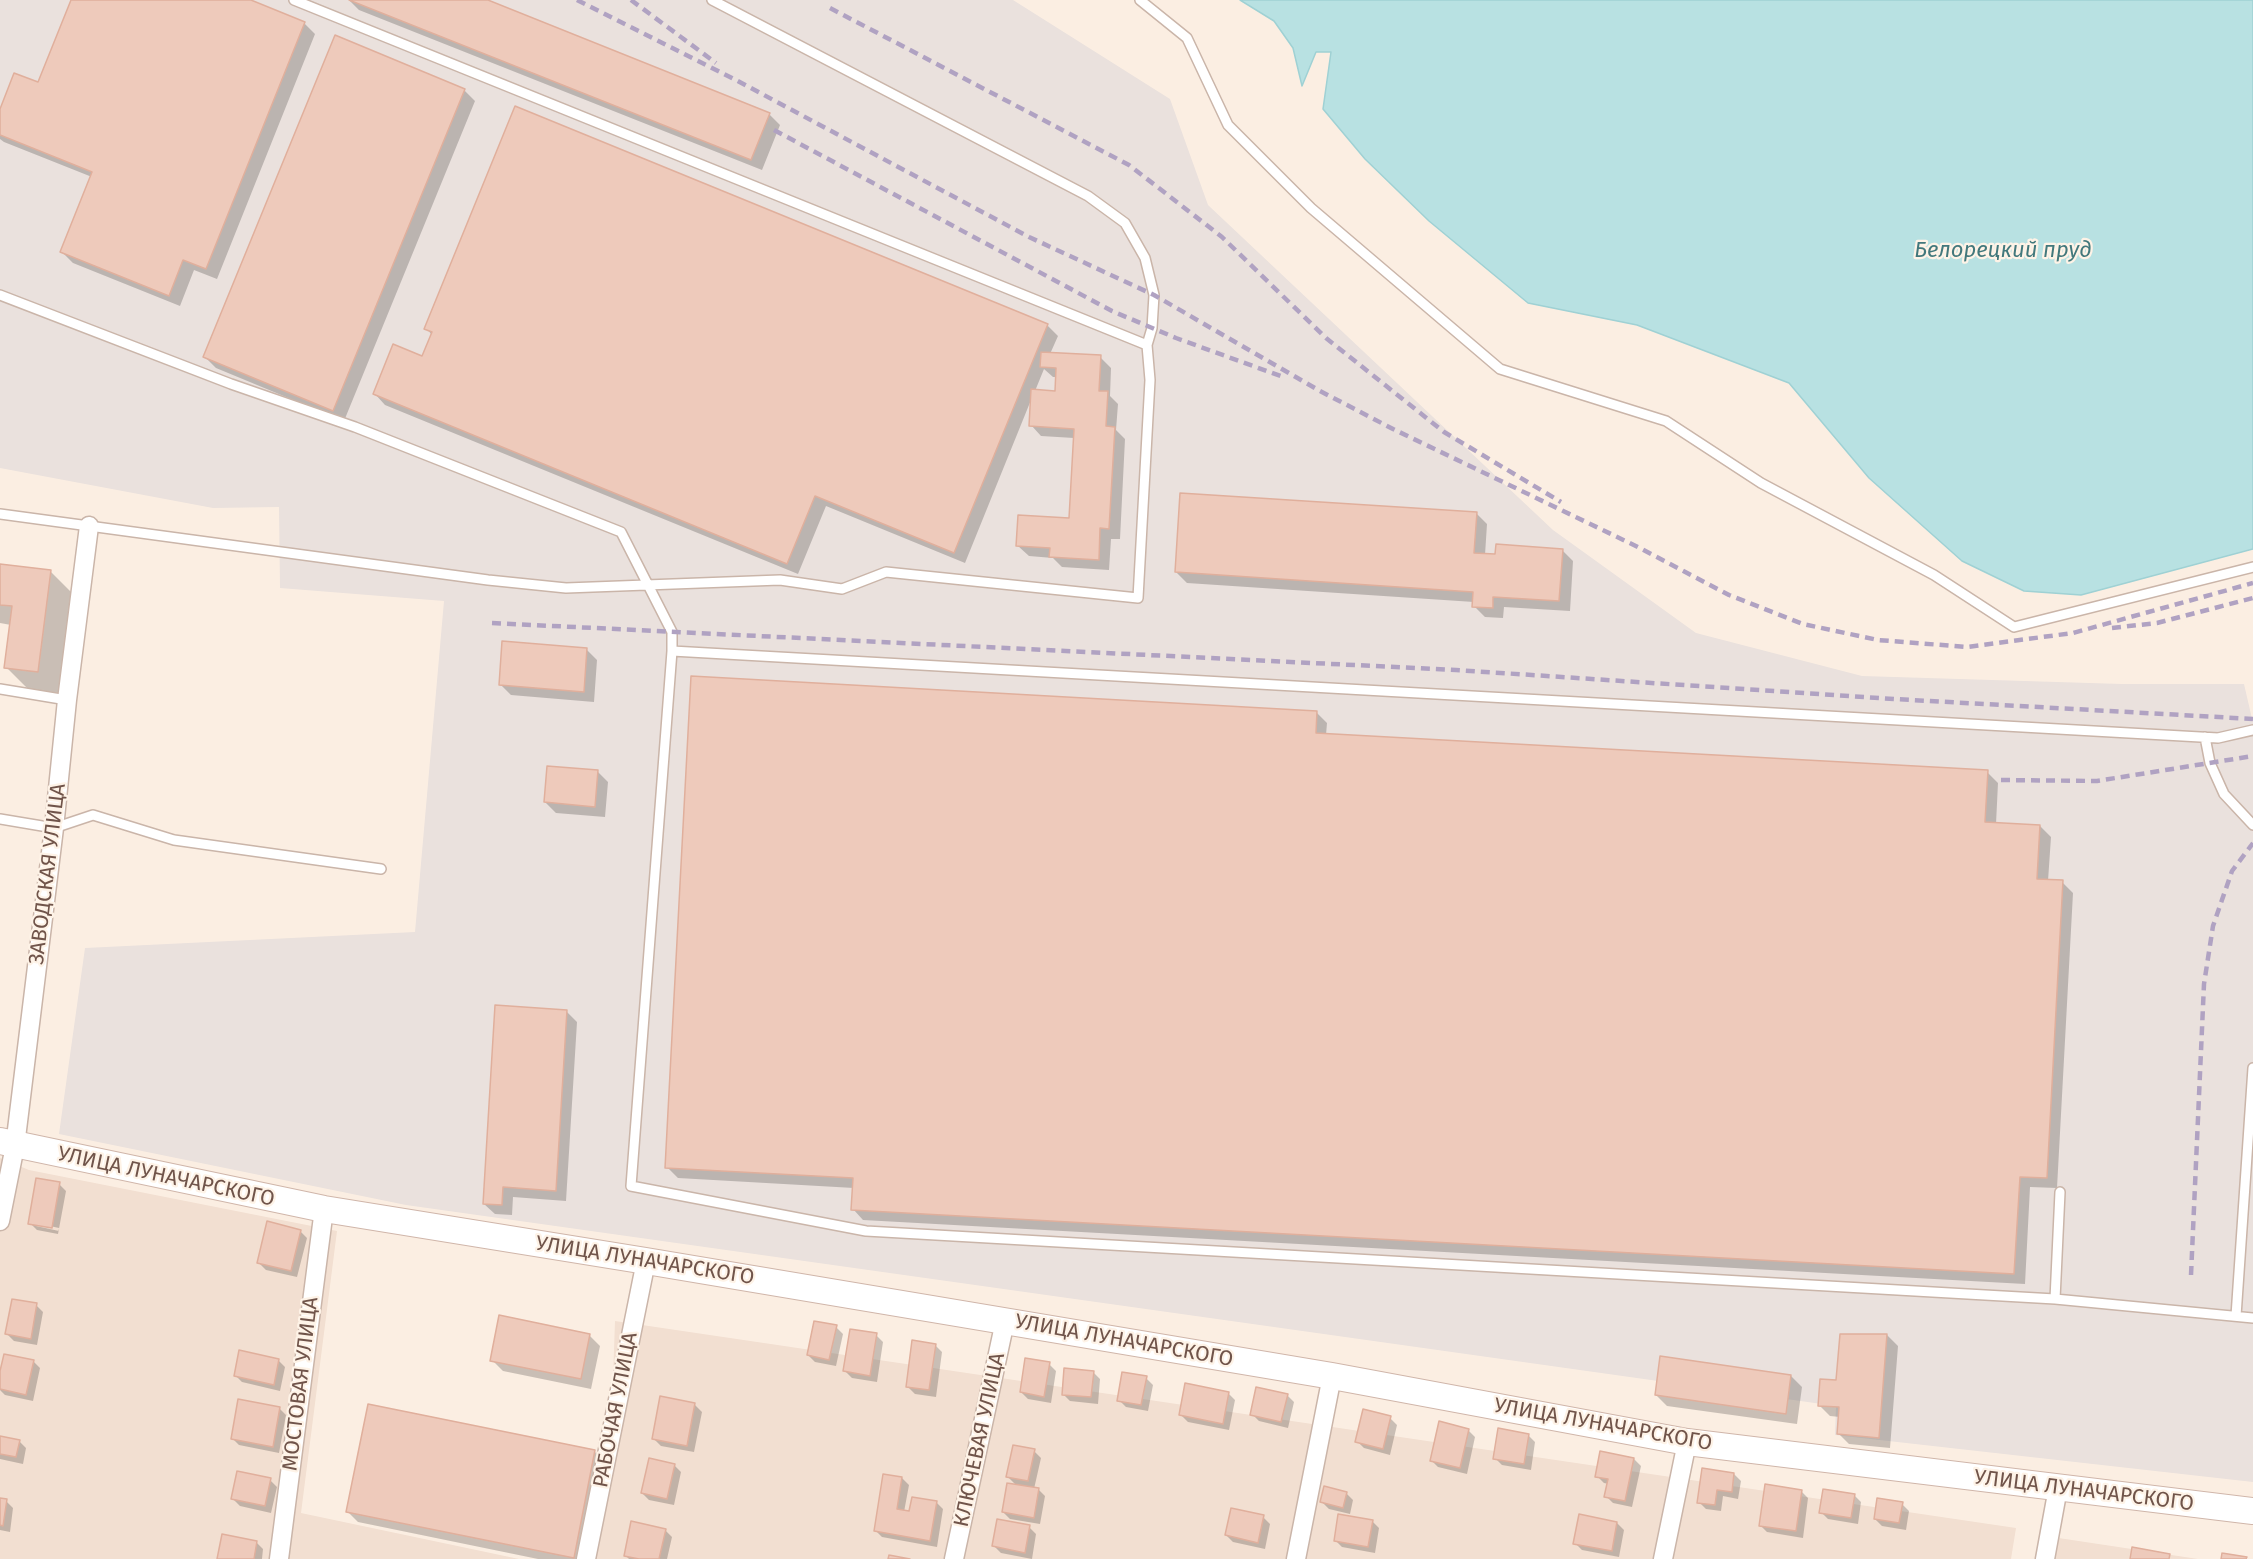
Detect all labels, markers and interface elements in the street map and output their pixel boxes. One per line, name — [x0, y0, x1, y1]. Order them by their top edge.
water label: Белорецкий пруд — [1914, 238, 2092, 264]
street label: ЗАВОДСКАЯ УЛИЦА — [24, 782, 72, 966]
street label: УЛИЦА ЛУНАЧАРСКОГО — [55, 1142, 277, 1212]
street label: УЛИЦА ЛУНАЧАРСКОГО — [534, 1231, 756, 1291]
street label: МОСТОВАЯ УЛИЦА — [278, 1296, 324, 1472]
street label: УЛИЦА ЛУНАЧАРСКОГО — [1013, 1309, 1235, 1373]
street label: РАБОЧАЯ УЛИЦА — [589, 1330, 643, 1490]
street label: КЛЮЧЕВАЯ УЛИЦА — [949, 1351, 1011, 1529]
street label: УЛИЦА ЛУНАЧАРСКОГО — [1492, 1393, 1714, 1457]
street label: УЛИЦА ЛУНАЧАРСКОГО — [1973, 1465, 2195, 1517]

